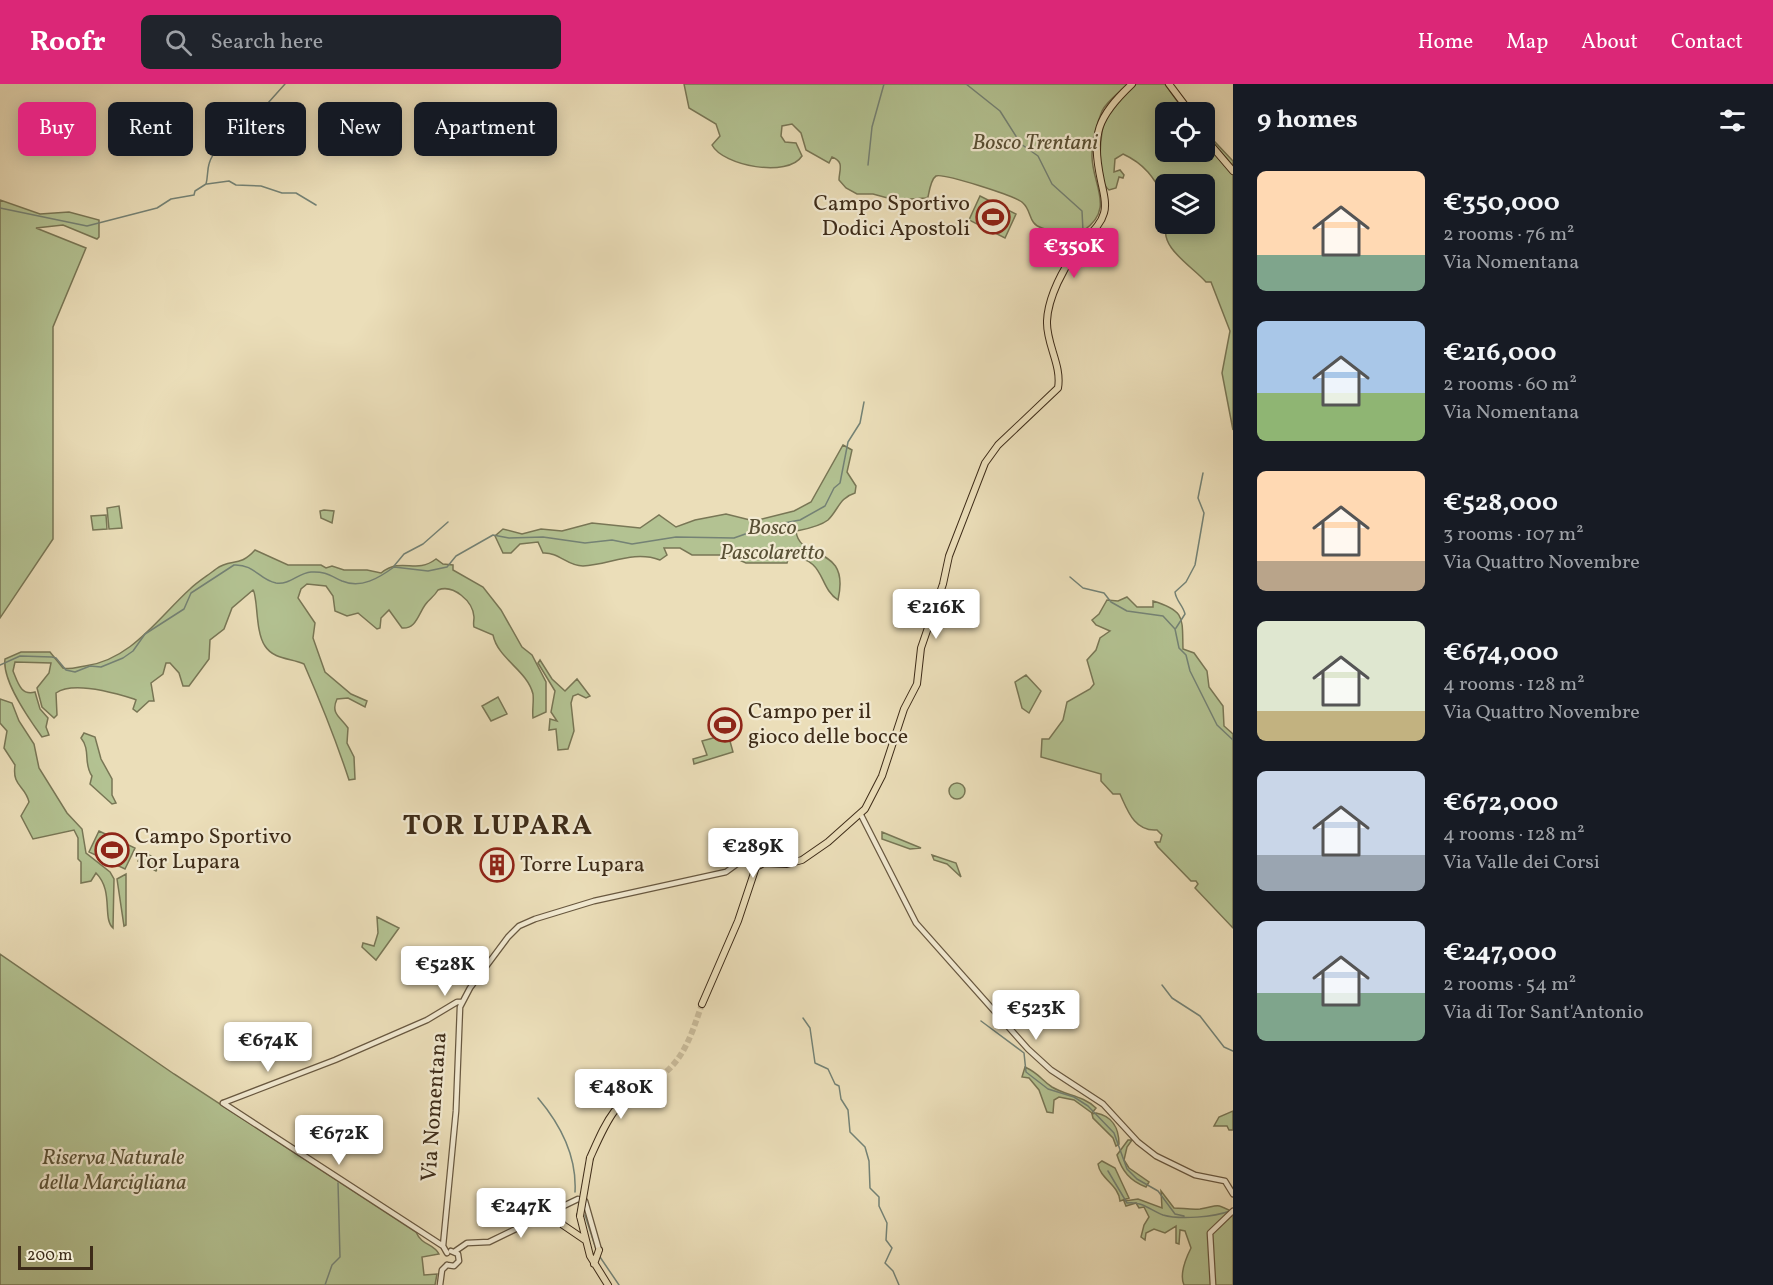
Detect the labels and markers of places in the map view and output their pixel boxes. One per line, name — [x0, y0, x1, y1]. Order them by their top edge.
place label: Campo Sportivo Dodici Apostoli — [813, 189, 970, 245]
sports icon: Campo Sportivo Dodici Apostoli — [975, 199, 1011, 235]
pin: €350K — [1032, 228, 1116, 279]
pin: €216K — [894, 589, 978, 640]
place label: Campo per il gioco delle bocce — [748, 697, 908, 753]
sports icon: Campo per il gioco delle bocce — [707, 707, 743, 743]
place label: Campo Sportivo Tor Lupara — [135, 822, 292, 878]
pin: €289K — [711, 828, 795, 879]
sports icon: Campo Sportivo Tor Lupara — [94, 832, 130, 868]
building icon: Torre Lupara — [479, 847, 515, 883]
place label: Torre Lupara — [520, 850, 645, 881]
pin: €528K — [403, 946, 487, 997]
pin: €523K — [994, 990, 1078, 1041]
pin: €674K — [226, 1022, 310, 1073]
pin: €480K — [579, 1069, 663, 1120]
pin: €672K — [297, 1115, 381, 1166]
pin: €247K — [479, 1188, 563, 1239]

